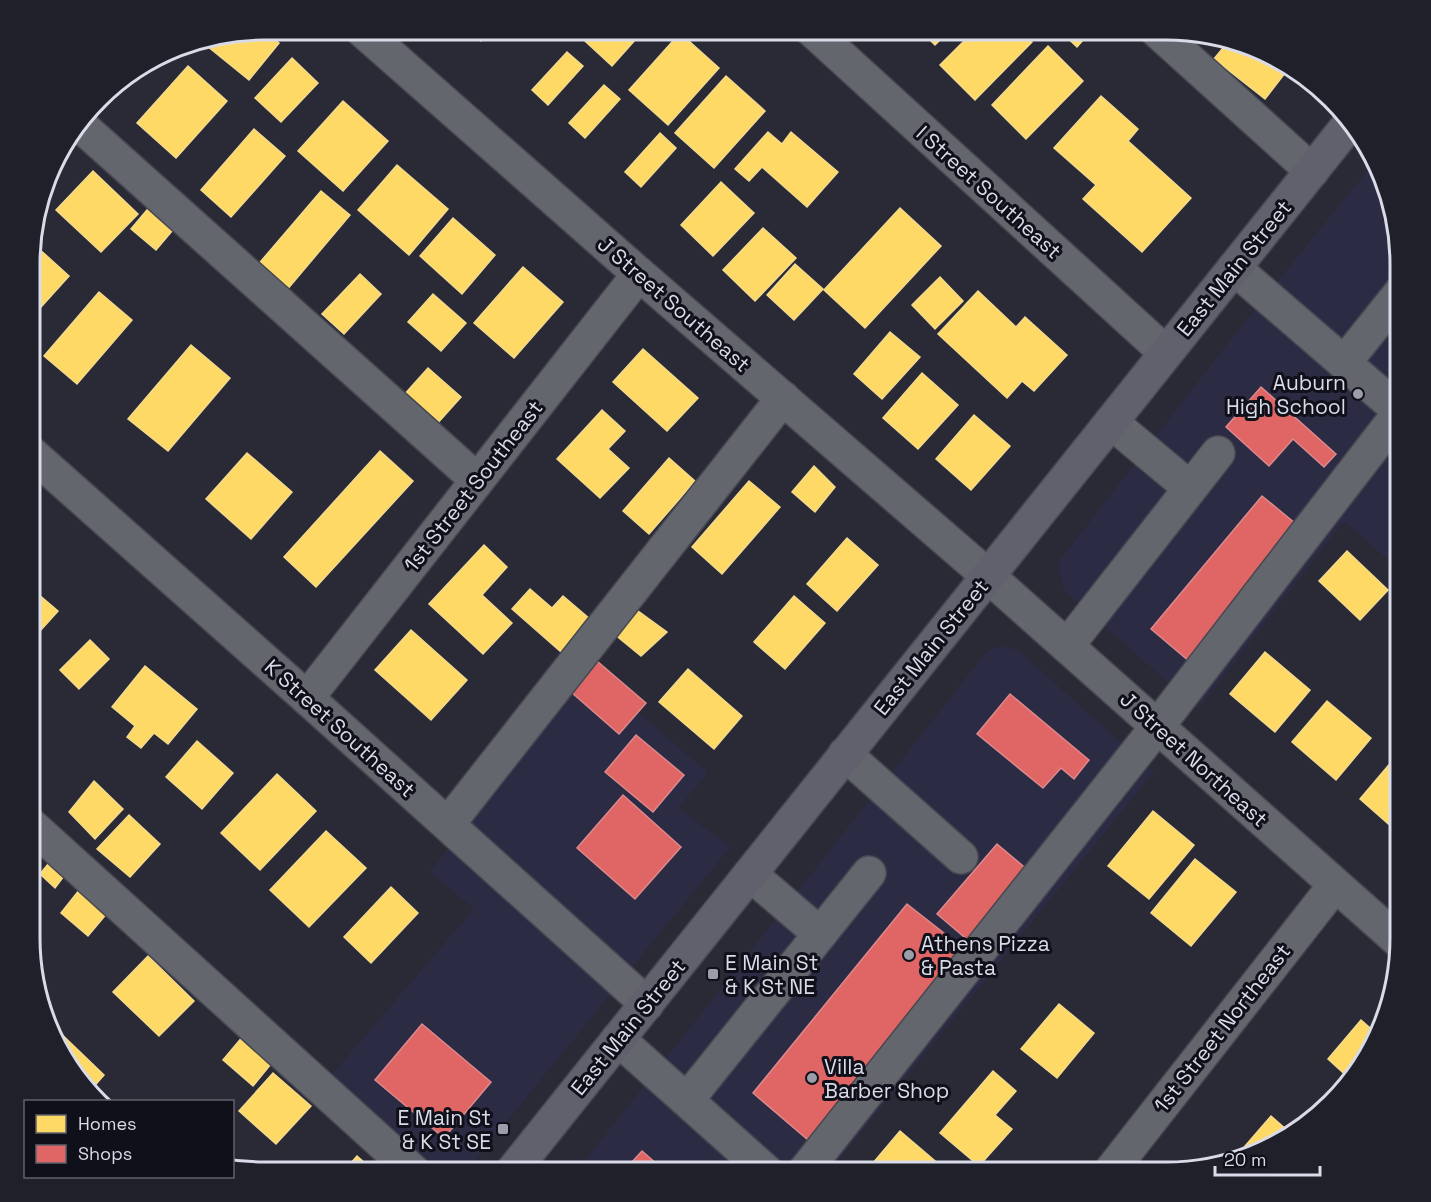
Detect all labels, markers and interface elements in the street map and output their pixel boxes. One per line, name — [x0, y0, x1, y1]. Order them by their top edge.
street label: I Street Southeast — [911, 120, 1067, 264]
street label: East Main Street — [1171, 194, 1297, 342]
street label: J Street Southeast — [592, 230, 756, 378]
place label: Auburn High School — [1226, 369, 1346, 420]
marker: Auburn High School — [1351, 387, 1365, 401]
street label: 1st Street Southeast — [398, 395, 548, 577]
street label: East Main Street — [868, 573, 994, 721]
street label: K Street Southeast — [259, 653, 421, 803]
street label: J Street Northeast — [1114, 685, 1274, 833]
place label: Athens Pizza & Pasta — [921, 930, 1050, 981]
street label: 1st Street Northeast — [1148, 938, 1296, 1118]
marker: Athens Pizza & Pasta — [902, 948, 916, 962]
place label: E Main St & K St NE — [725, 949, 818, 1000]
street label: East Main Street — [565, 953, 691, 1101]
marker: E Main St & K St NE — [706, 967, 720, 981]
place label: Villa Barber Shop — [824, 1053, 949, 1104]
marker: Villa Barber Shop — [805, 1071, 819, 1085]
legend — [24, 1100, 234, 1178]
place label: E Main St & K St SE — [398, 1104, 491, 1155]
text: Homes — [78, 1112, 137, 1135]
marker: E Main St & K St SE — [496, 1122, 510, 1136]
scale bar — [1215, 1139, 1320, 1177]
text: Shops — [78, 1142, 132, 1165]
text: 20 m — [1224, 1148, 1267, 1171]

